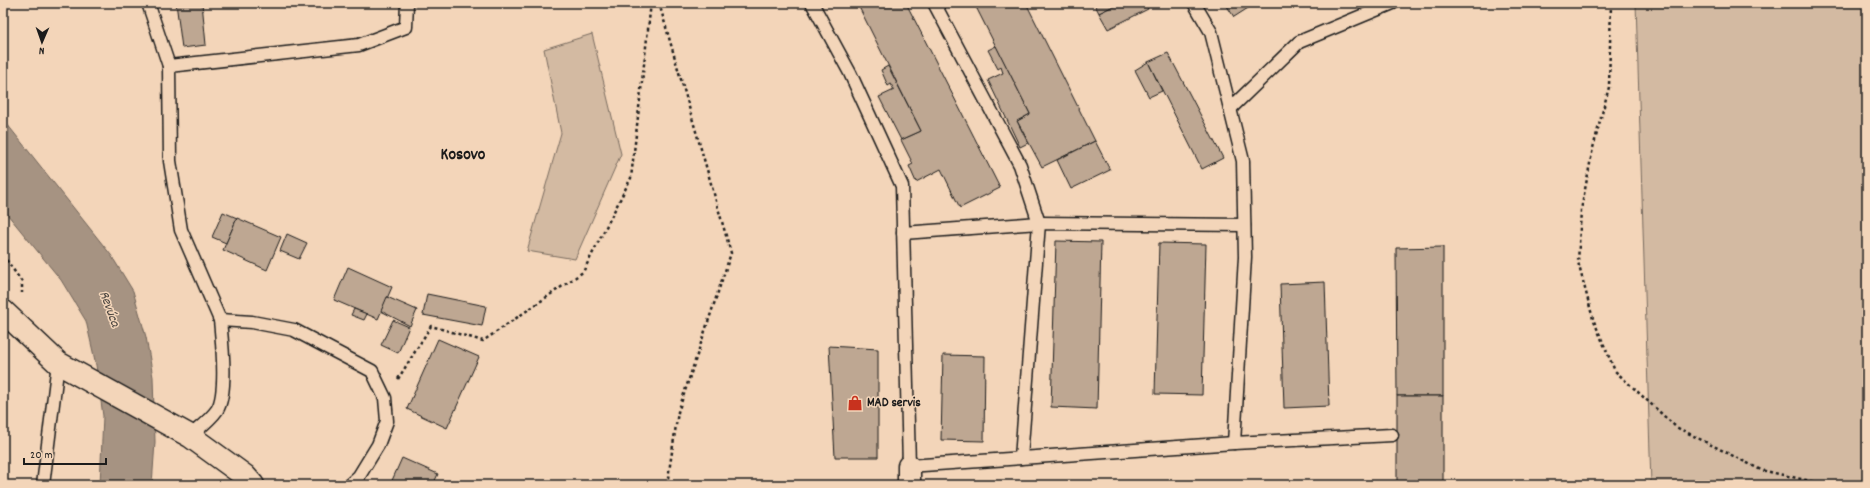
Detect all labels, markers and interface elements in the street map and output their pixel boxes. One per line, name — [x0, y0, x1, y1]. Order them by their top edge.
north arrow — [22, 22, 62, 62]
text: N — [38, 42, 45, 58]
district label: Kosovo — [441, 144, 486, 168]
water label: Revúca — [93, 288, 125, 331]
shop icon: MAD servis — [846, 394, 864, 412]
place label: MAD servis — [867, 394, 921, 413]
scale bar — [24, 440, 106, 466]
text: 20 m — [30, 447, 53, 464]

